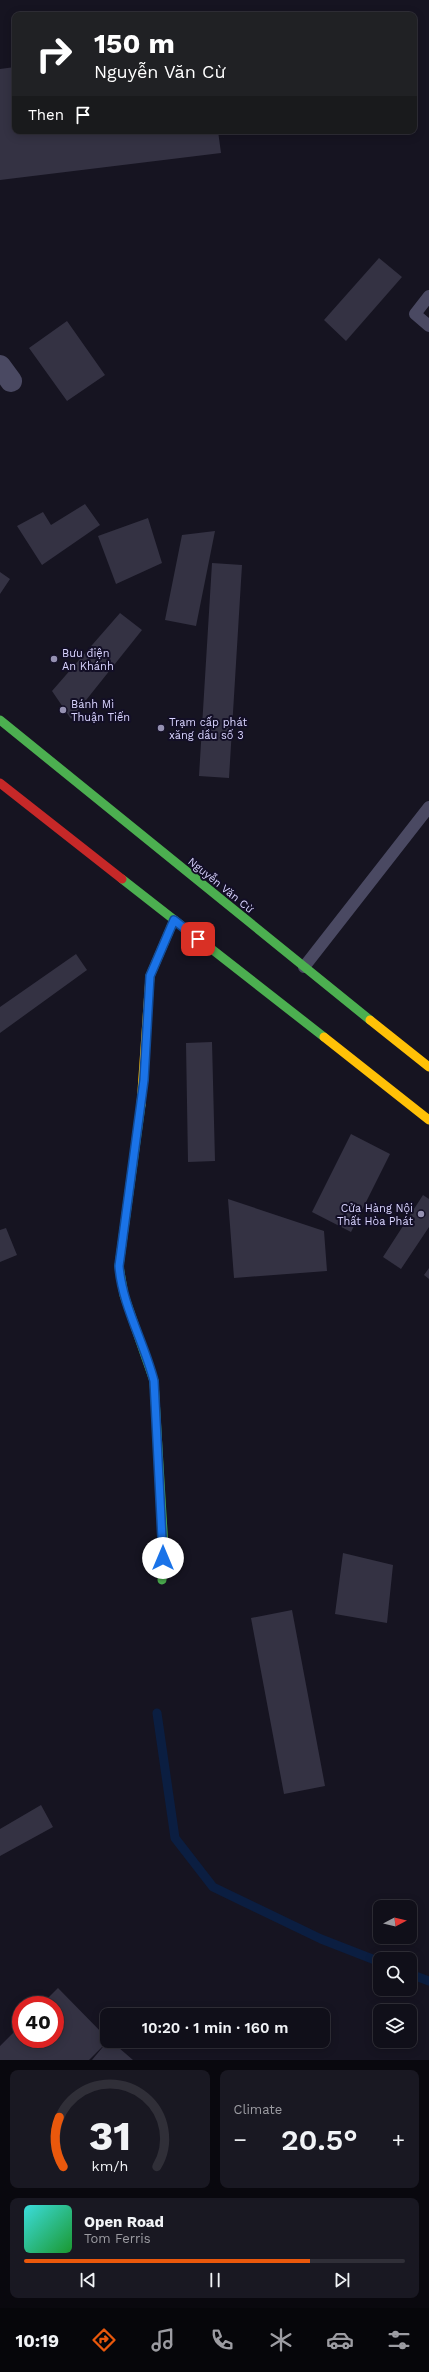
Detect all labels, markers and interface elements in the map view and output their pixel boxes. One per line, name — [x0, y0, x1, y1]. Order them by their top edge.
text: 150 m — [94, 27, 175, 60]
icon: right — [28, 28, 80, 80]
text: Nguyễn Văn Cừ — [94, 61, 226, 82]
icon: arrive — [72, 104, 94, 126]
text: Then — [28, 106, 64, 124]
place label: Bưu điện An Khánh — [62, 647, 114, 673]
marker: Bưu điện An Khánh — [49, 654, 59, 664]
place label: Bánh Mì Thuận Tiến — [71, 698, 130, 724]
marker: Bánh Mì Thuận Tiến — [58, 705, 68, 715]
place label: Trạm cấp phát xăng dầu số 3 — [169, 716, 247, 742]
marker: Trạm cấp phát xăng dầu số 3 — [156, 723, 166, 733]
street label: Nguyễn Văn Cừ — [185, 854, 257, 916]
pin — [181, 922, 215, 956]
icon: arrive — [187, 928, 209, 950]
place label: Cửa Hàng Nội Thất Hòa Phát — [337, 1202, 413, 1228]
marker: Cửa Hàng Nội Thất Hòa Phát — [416, 1209, 426, 1219]
position arrow — [142, 1537, 184, 1579]
north arrow — [373, 1900, 417, 1944]
map controls — [373, 1900, 417, 2048]
button: search — [373, 1952, 417, 1996]
speed limit sign: 40 — [12, 1996, 64, 2048]
button: layers — [373, 2004, 417, 2048]
text: 10:20 · 1 min · 160 m — [142, 2019, 288, 2037]
text: Climate — [234, 2102, 282, 2117]
text: 31 — [88, 2111, 131, 2160]
text: 20.5° — [281, 2122, 358, 2157]
text: − — [234, 2127, 247, 2152]
text: + — [392, 2127, 405, 2152]
text: km/h — [91, 2158, 128, 2174]
text: Open Road — [84, 2213, 164, 2231]
text: Tom Ferris — [84, 2231, 151, 2246]
icon: previous — [77, 2269, 99, 2291]
icon: pause — [204, 2269, 226, 2291]
icon: next — [331, 2269, 353, 2291]
icon: directions — [90, 2326, 118, 2354]
icon: music — [149, 2326, 177, 2354]
icon: phone — [208, 2326, 236, 2354]
icon: climate — [267, 2326, 295, 2354]
icon: car — [326, 2326, 354, 2354]
icon: filters — [385, 2326, 413, 2354]
text: 10:19 — [16, 2330, 59, 2351]

